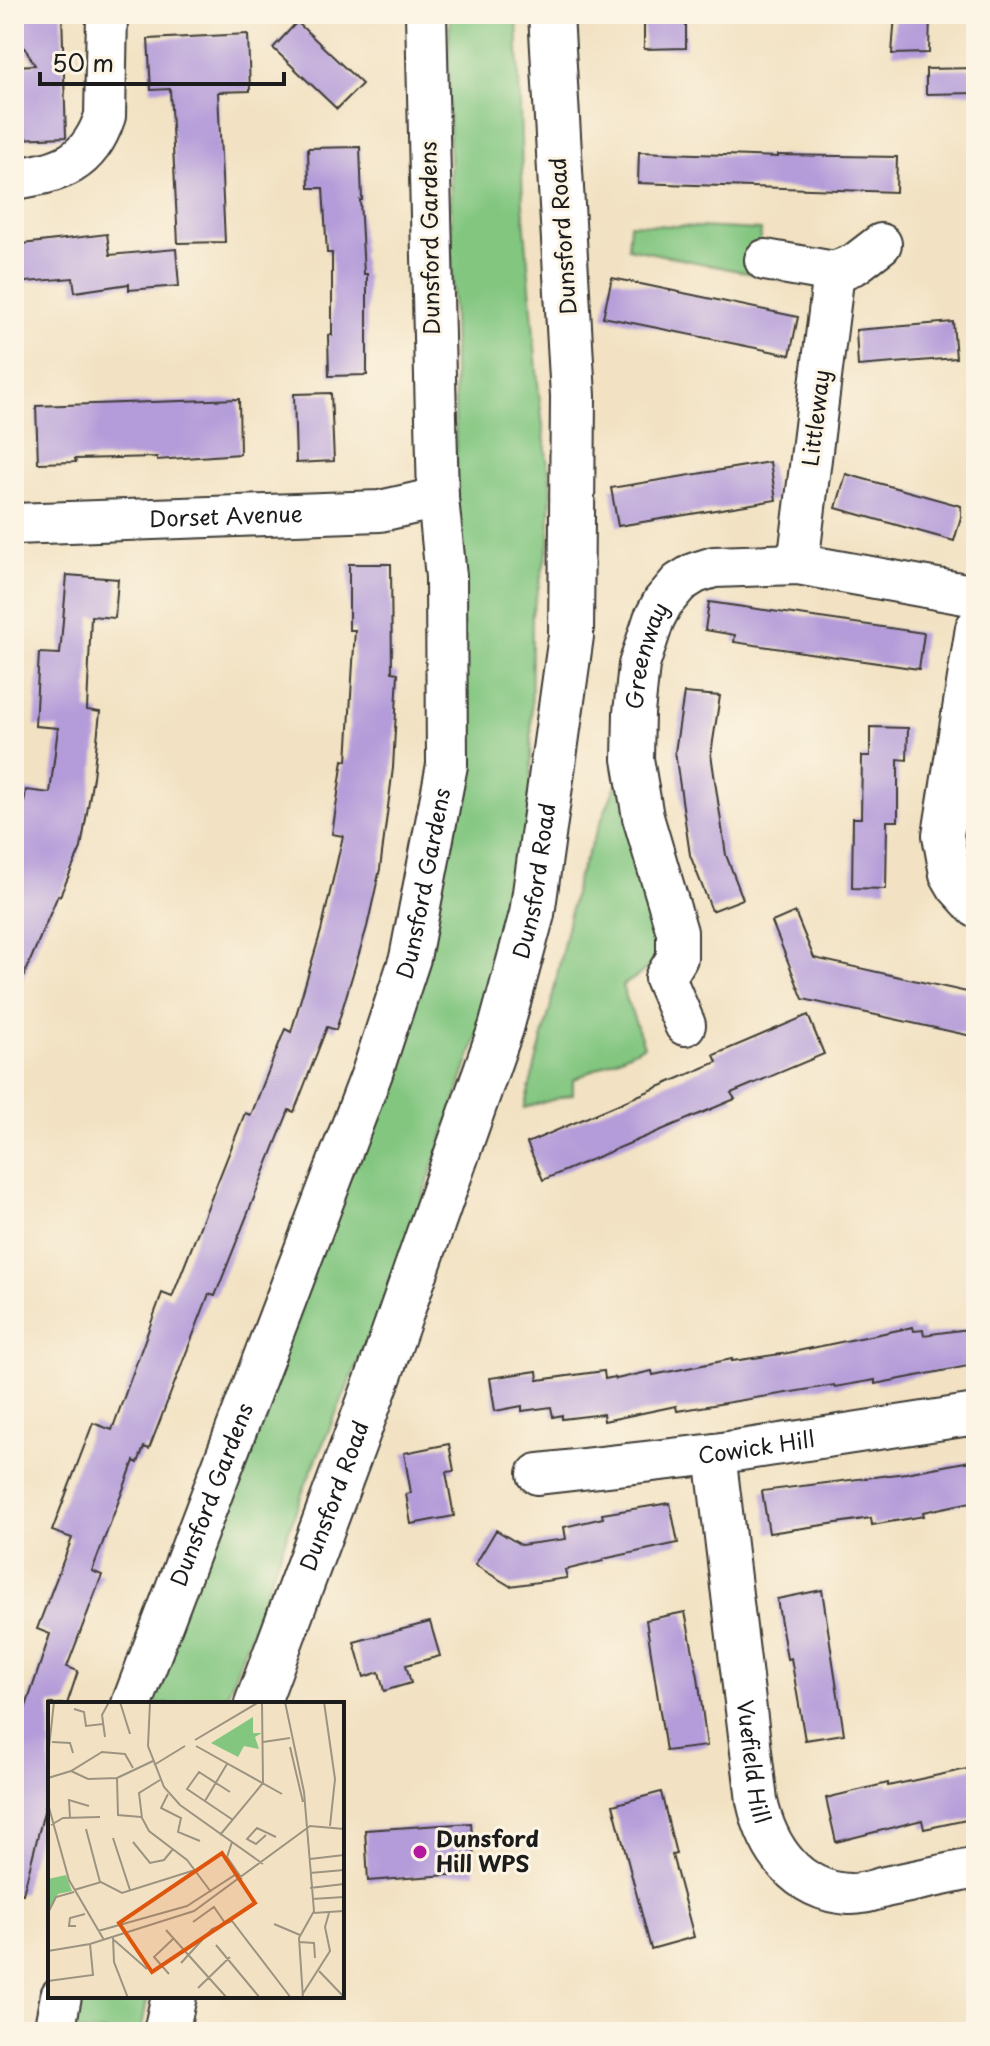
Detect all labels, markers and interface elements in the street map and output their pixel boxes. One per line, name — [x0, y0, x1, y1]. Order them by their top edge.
scale bar — [40, 36, 284, 86]
text: 50 m — [52, 44, 114, 80]
street label: Dunsford Gardens — [410, 141, 447, 335]
street label: Dunsford Road — [540, 156, 583, 316]
street label: Littleway — [792, 368, 837, 468]
street label: Dorset Avenue — [148, 496, 303, 534]
street label: Greenway — [616, 595, 675, 711]
street label: Dunsford Gardens — [386, 785, 457, 983]
street label: Dunsford Road — [503, 801, 562, 962]
street label: Dunsford Gardens — [160, 1398, 260, 1590]
street label: Dunsford Road — [290, 1416, 376, 1575]
street label: Cowick Hill — [696, 1421, 817, 1471]
street label: Vuefield Hill — [730, 1698, 780, 1828]
inset map — [48, 1702, 344, 1998]
place label: Dunsford Hill WPS — [436, 1821, 539, 1879]
marker: Dunsford Hill WPS — [411, 1843, 429, 1861]

